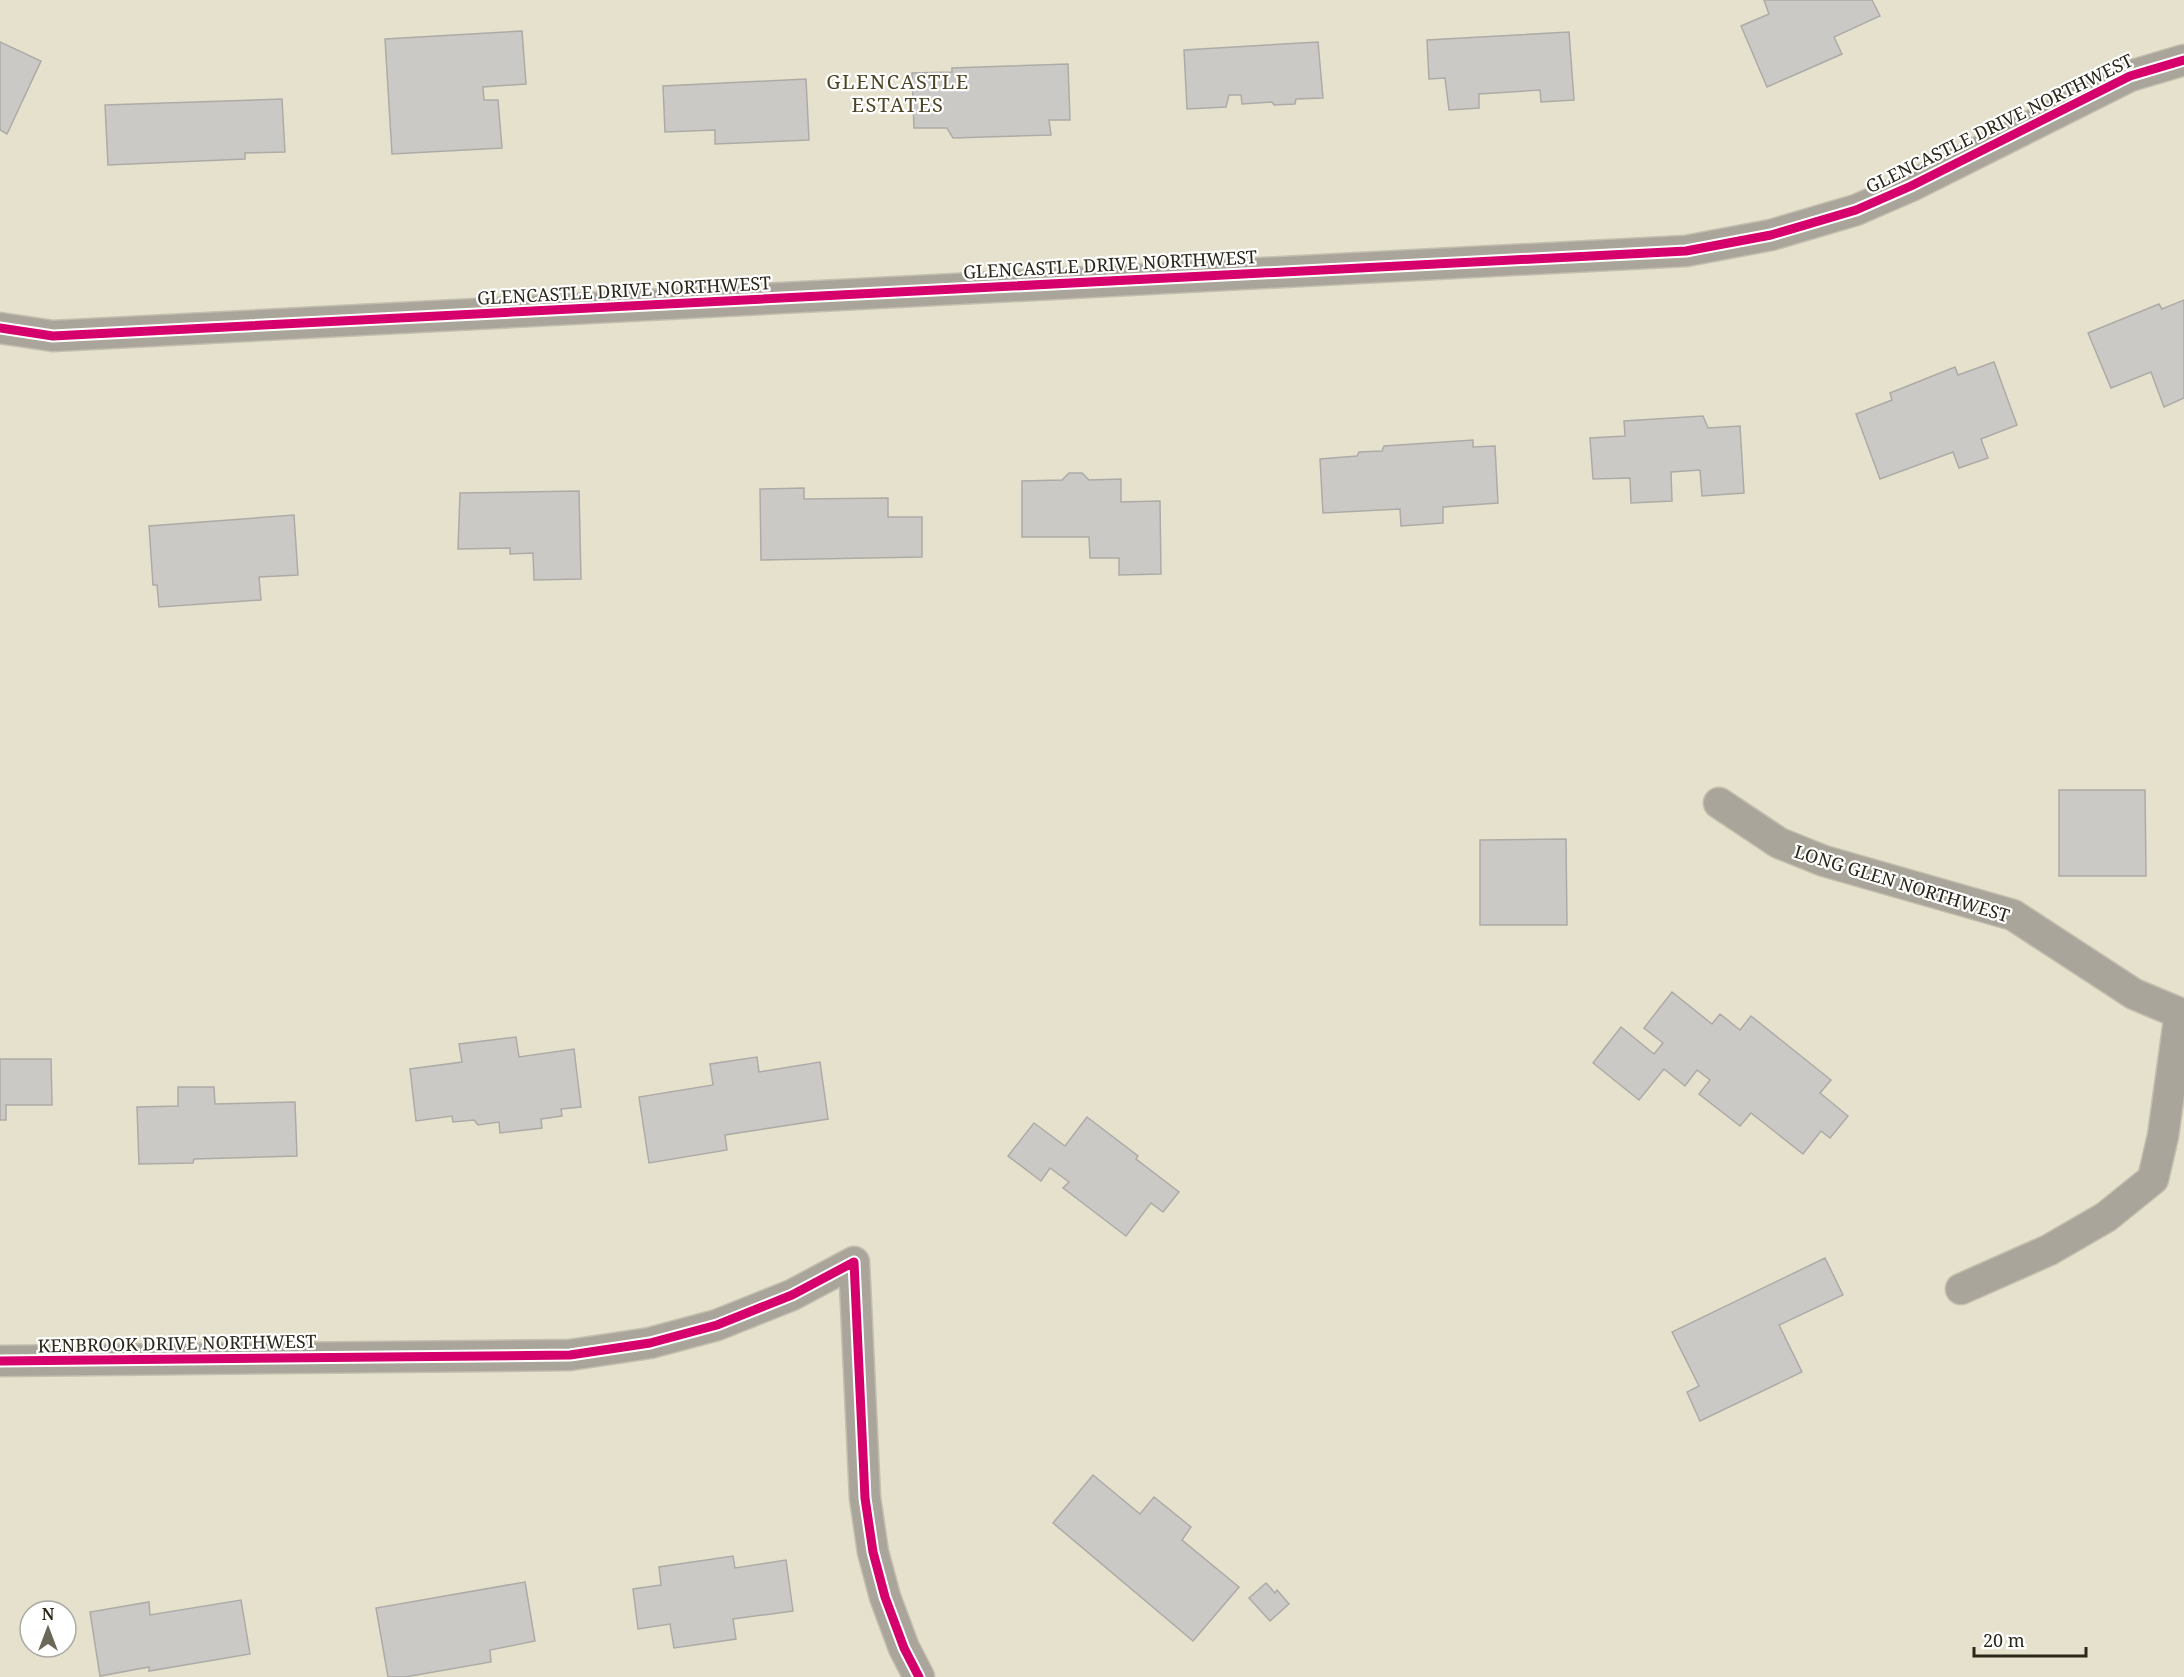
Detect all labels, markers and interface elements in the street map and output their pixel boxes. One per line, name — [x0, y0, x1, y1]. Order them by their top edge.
street label: GLENCASTLE DRIVE NORTHWEST — [1862, 48, 2136, 198]
district label: GLENCASTLE ESTATES — [826, 68, 970, 118]
street label: GLENCASTLE DRIVE NORTHWEST — [962, 244, 1258, 284]
street label: GLENCASTLE DRIVE NORTHWEST — [476, 270, 772, 310]
street label: LONG GLEN NORTHWEST — [1791, 839, 2013, 927]
street label: KENBROOK DRIVE NORTHWEST — [37, 1329, 317, 1357]
north arrow — [18, 1599, 78, 1659]
text: N — [42, 1603, 55, 1625]
scale bar — [1974, 1620, 2086, 1658]
text: 20 m — [1983, 1628, 2025, 1652]

